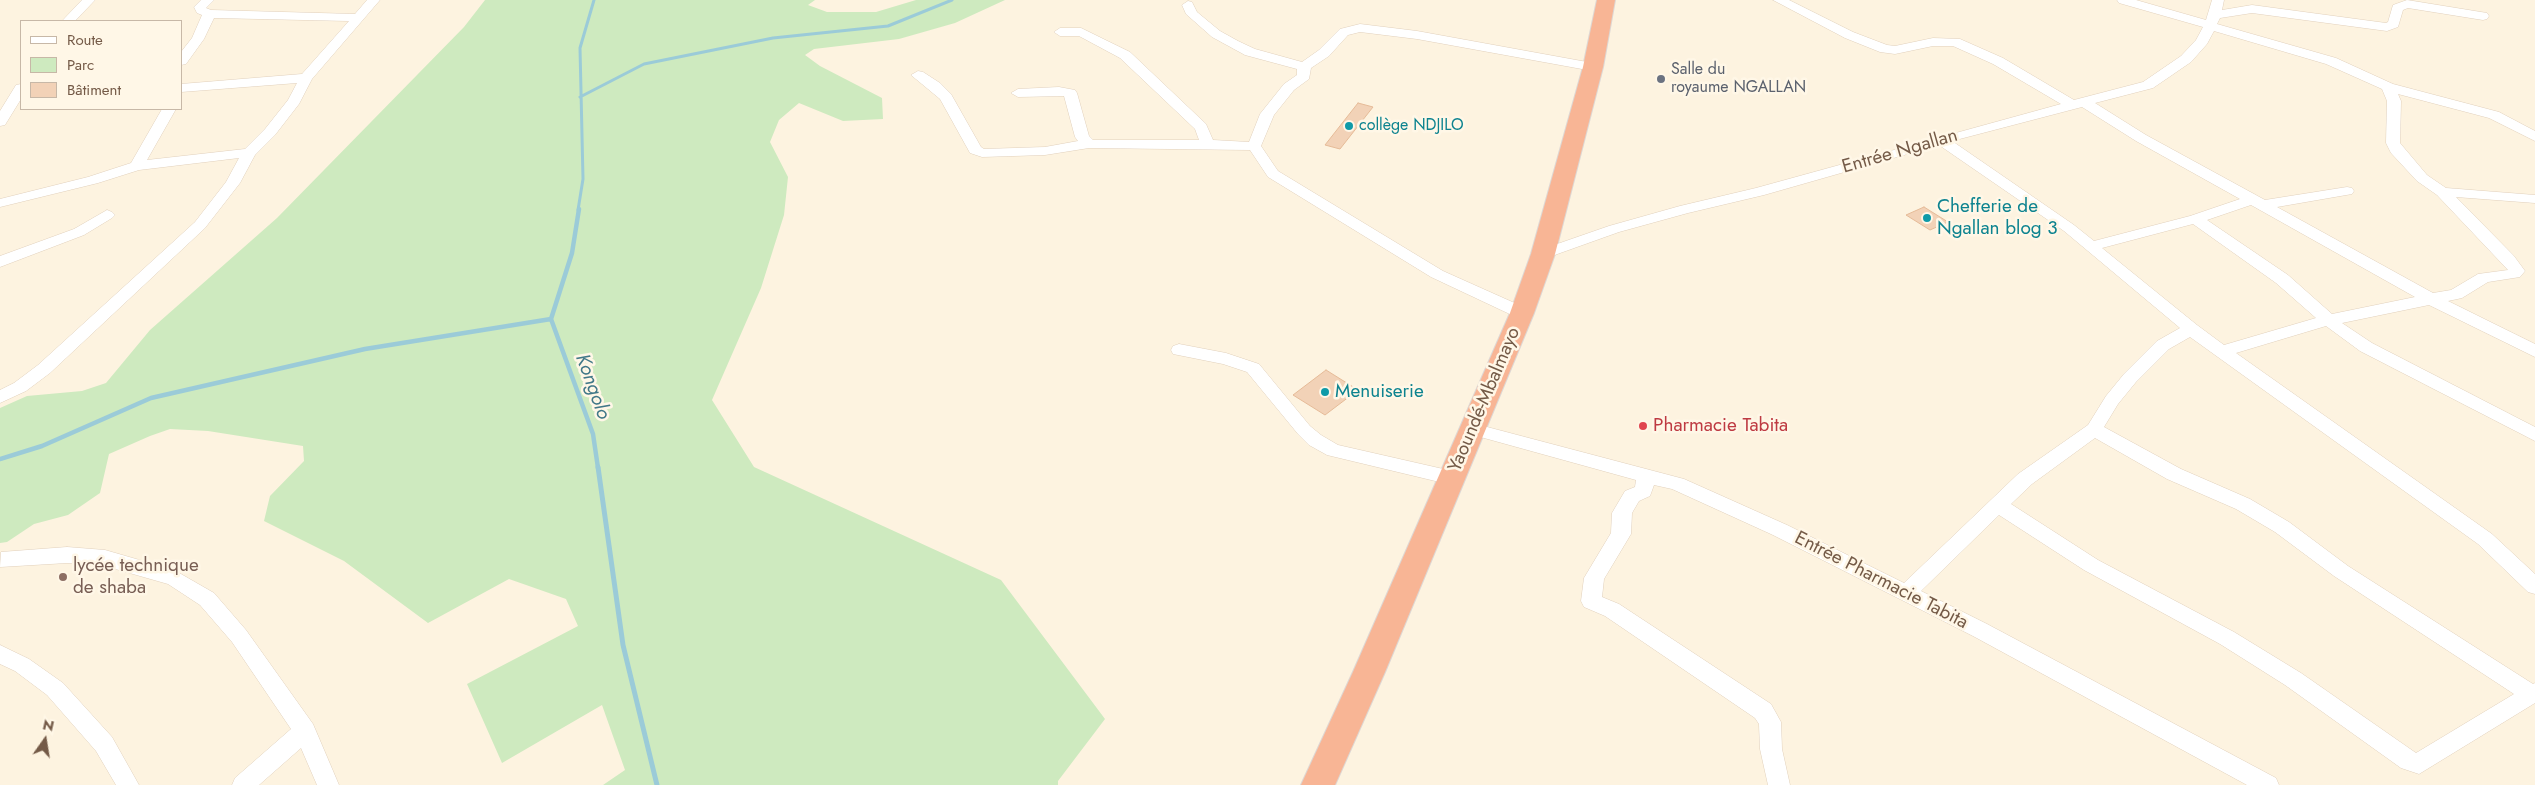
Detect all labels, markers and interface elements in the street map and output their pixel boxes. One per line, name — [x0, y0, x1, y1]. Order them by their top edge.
legend — [20, 20, 182, 110]
text: Route — [67, 29, 103, 51]
text: Parc — [67, 54, 94, 76]
place label: Salle du royaume NGALLAN — [1671, 60, 1806, 98]
marker: Salle du royaume NGALLAN — [1655, 73, 1667, 85]
text: Bâtiment — [67, 79, 121, 101]
place label: collège NDJILO — [1359, 116, 1464, 136]
marker: collège NDJILO — [1343, 120, 1355, 132]
street label: Entrée Ngallan — [1840, 125, 1960, 179]
place label: Chefferie de Ngallan blog 3 — [1937, 196, 2058, 240]
marker: Chefferie de Ngallan blog 3 — [1921, 212, 1933, 224]
street label: Yaoundé-Mbalmayo — [1444, 324, 1526, 476]
water label: Kongolo — [569, 351, 615, 423]
place label: Menuiserie — [1335, 381, 1424, 403]
marker: Menuiserie — [1319, 386, 1331, 398]
place label: Pharmacie Tabita — [1653, 415, 1788, 437]
marker: Pharmacie Tabita — [1637, 420, 1649, 432]
street label: Entrée Pharmacie Tabita — [1790, 527, 1972, 635]
place label: lycée technique de shaba — [73, 555, 199, 599]
marker: lycée technique de shaba — [57, 571, 69, 583]
text: N — [41, 714, 56, 736]
north arrow — [20, 715, 70, 765]

